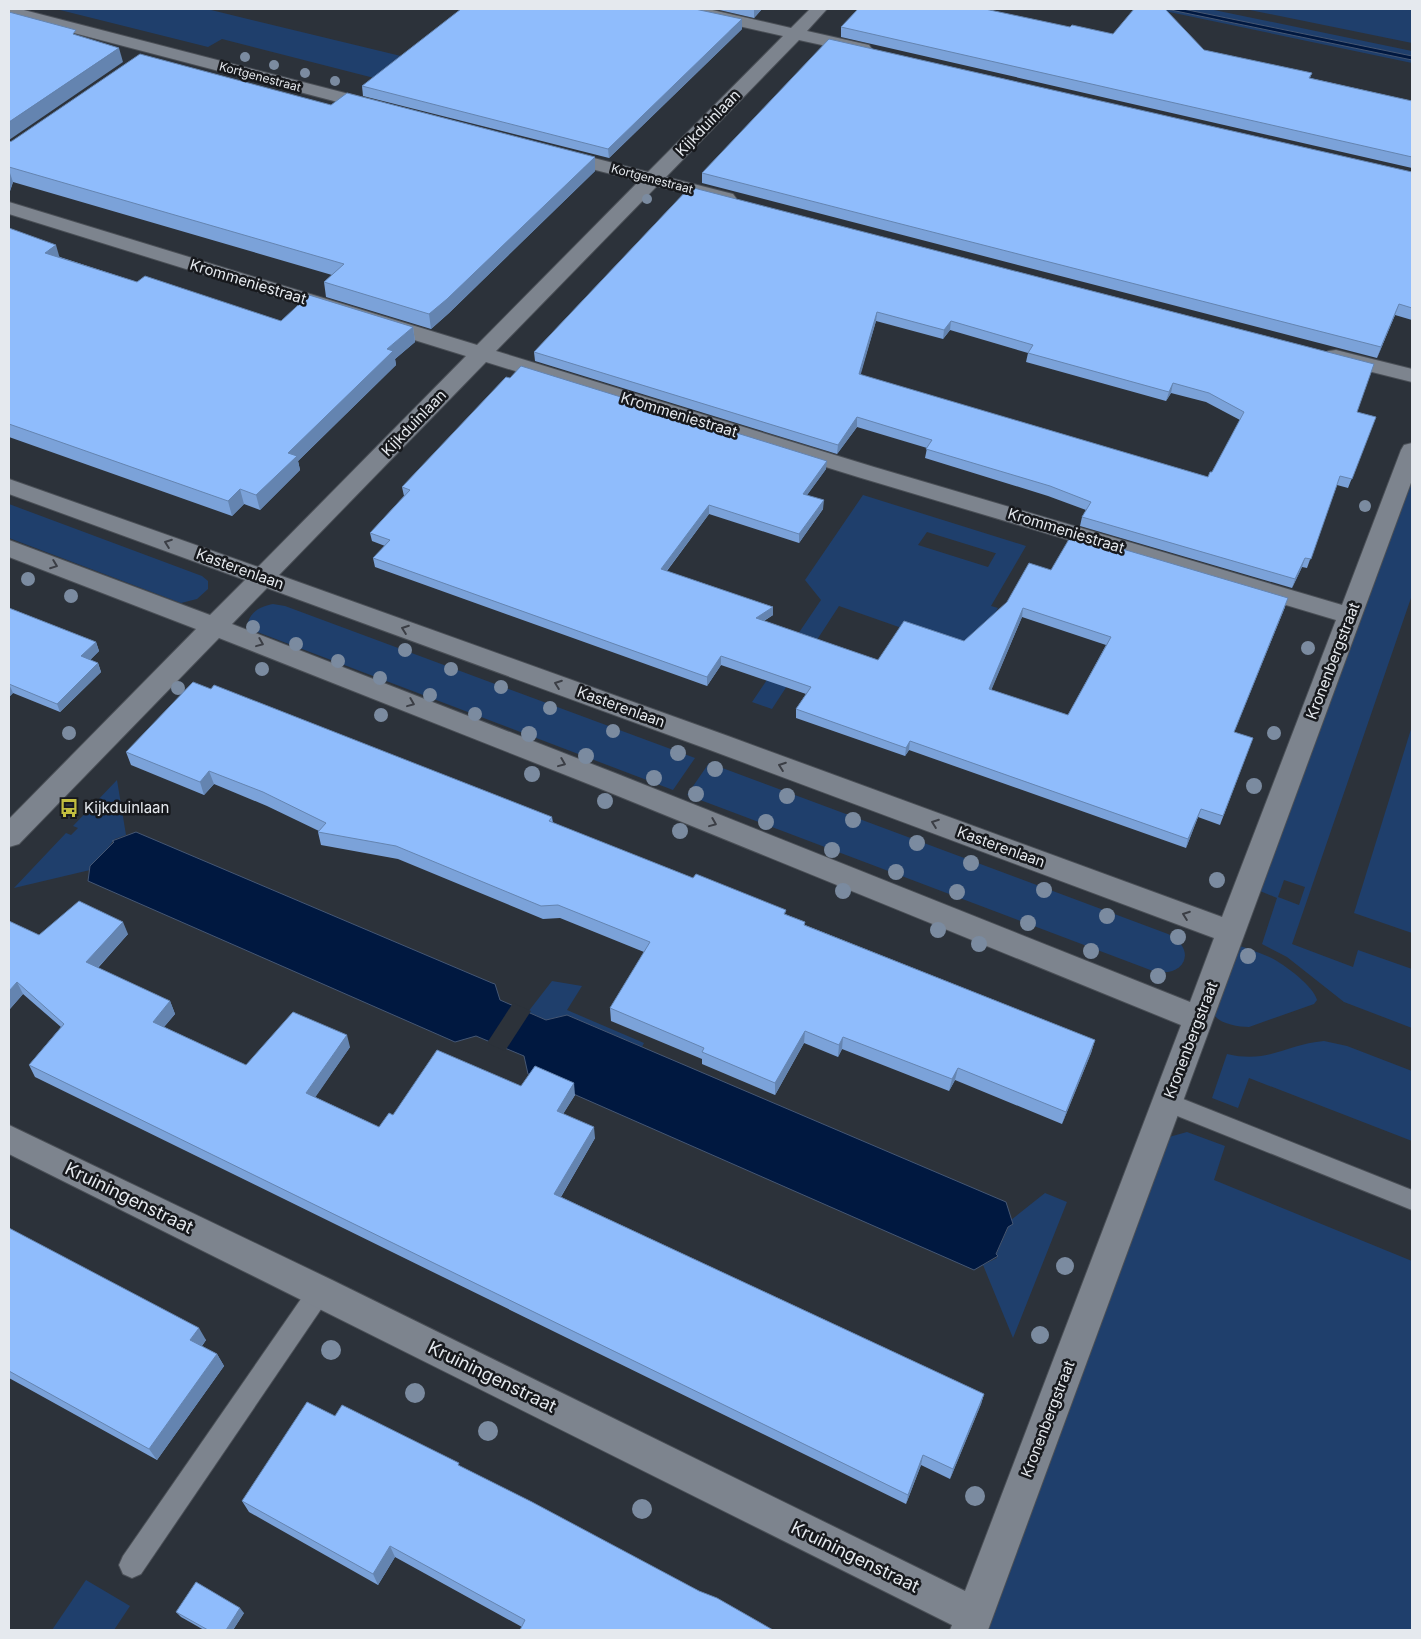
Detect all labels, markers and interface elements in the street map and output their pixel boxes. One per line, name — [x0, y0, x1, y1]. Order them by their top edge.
street label: Kortgenestraat — [218, 58, 303, 95]
street label: Kijkduinlaan — [671, 85, 744, 160]
street label: Kortgenestraat — [610, 160, 695, 197]
street label: Krommeniestraat — [188, 255, 309, 308]
street label: Kijkduinlaan — [377, 385, 450, 460]
street label: Krommeniestraat — [619, 388, 740, 441]
street label: Krommeniestraat — [1006, 504, 1127, 557]
one-way arrow — [164, 539, 173, 549]
street label: Kasterenlaan — [194, 544, 287, 593]
one-way arrow — [50, 559, 58, 569]
street label: Kronenbergstraat — [1301, 600, 1364, 722]
one-way arrow — [401, 625, 410, 635]
one-way arrow — [255, 637, 264, 647]
one-way arrow — [554, 680, 562, 690]
street label: Kasterenlaan — [575, 682, 668, 731]
one-way arrow — [406, 697, 415, 707]
one-way arrow — [558, 757, 566, 767]
one-way arrow — [778, 762, 787, 772]
bus stop icon: Kijkduinlaan — [58, 797, 80, 819]
place label: Kijkduinlaan — [84, 798, 169, 817]
one-way arrow — [709, 817, 717, 827]
one-way arrow — [931, 819, 939, 829]
street label: Kasterenlaan — [955, 822, 1048, 871]
one-way arrow — [1182, 911, 1190, 921]
street label: Kronenbergstraat — [1159, 979, 1222, 1101]
street label: Kruiningenstraat — [62, 1157, 197, 1238]
street label: Kruiningenstraat — [425, 1336, 560, 1417]
street label: Kronenbergstraat — [1016, 1358, 1079, 1480]
street label: Kruiningenstraat — [788, 1516, 923, 1597]

